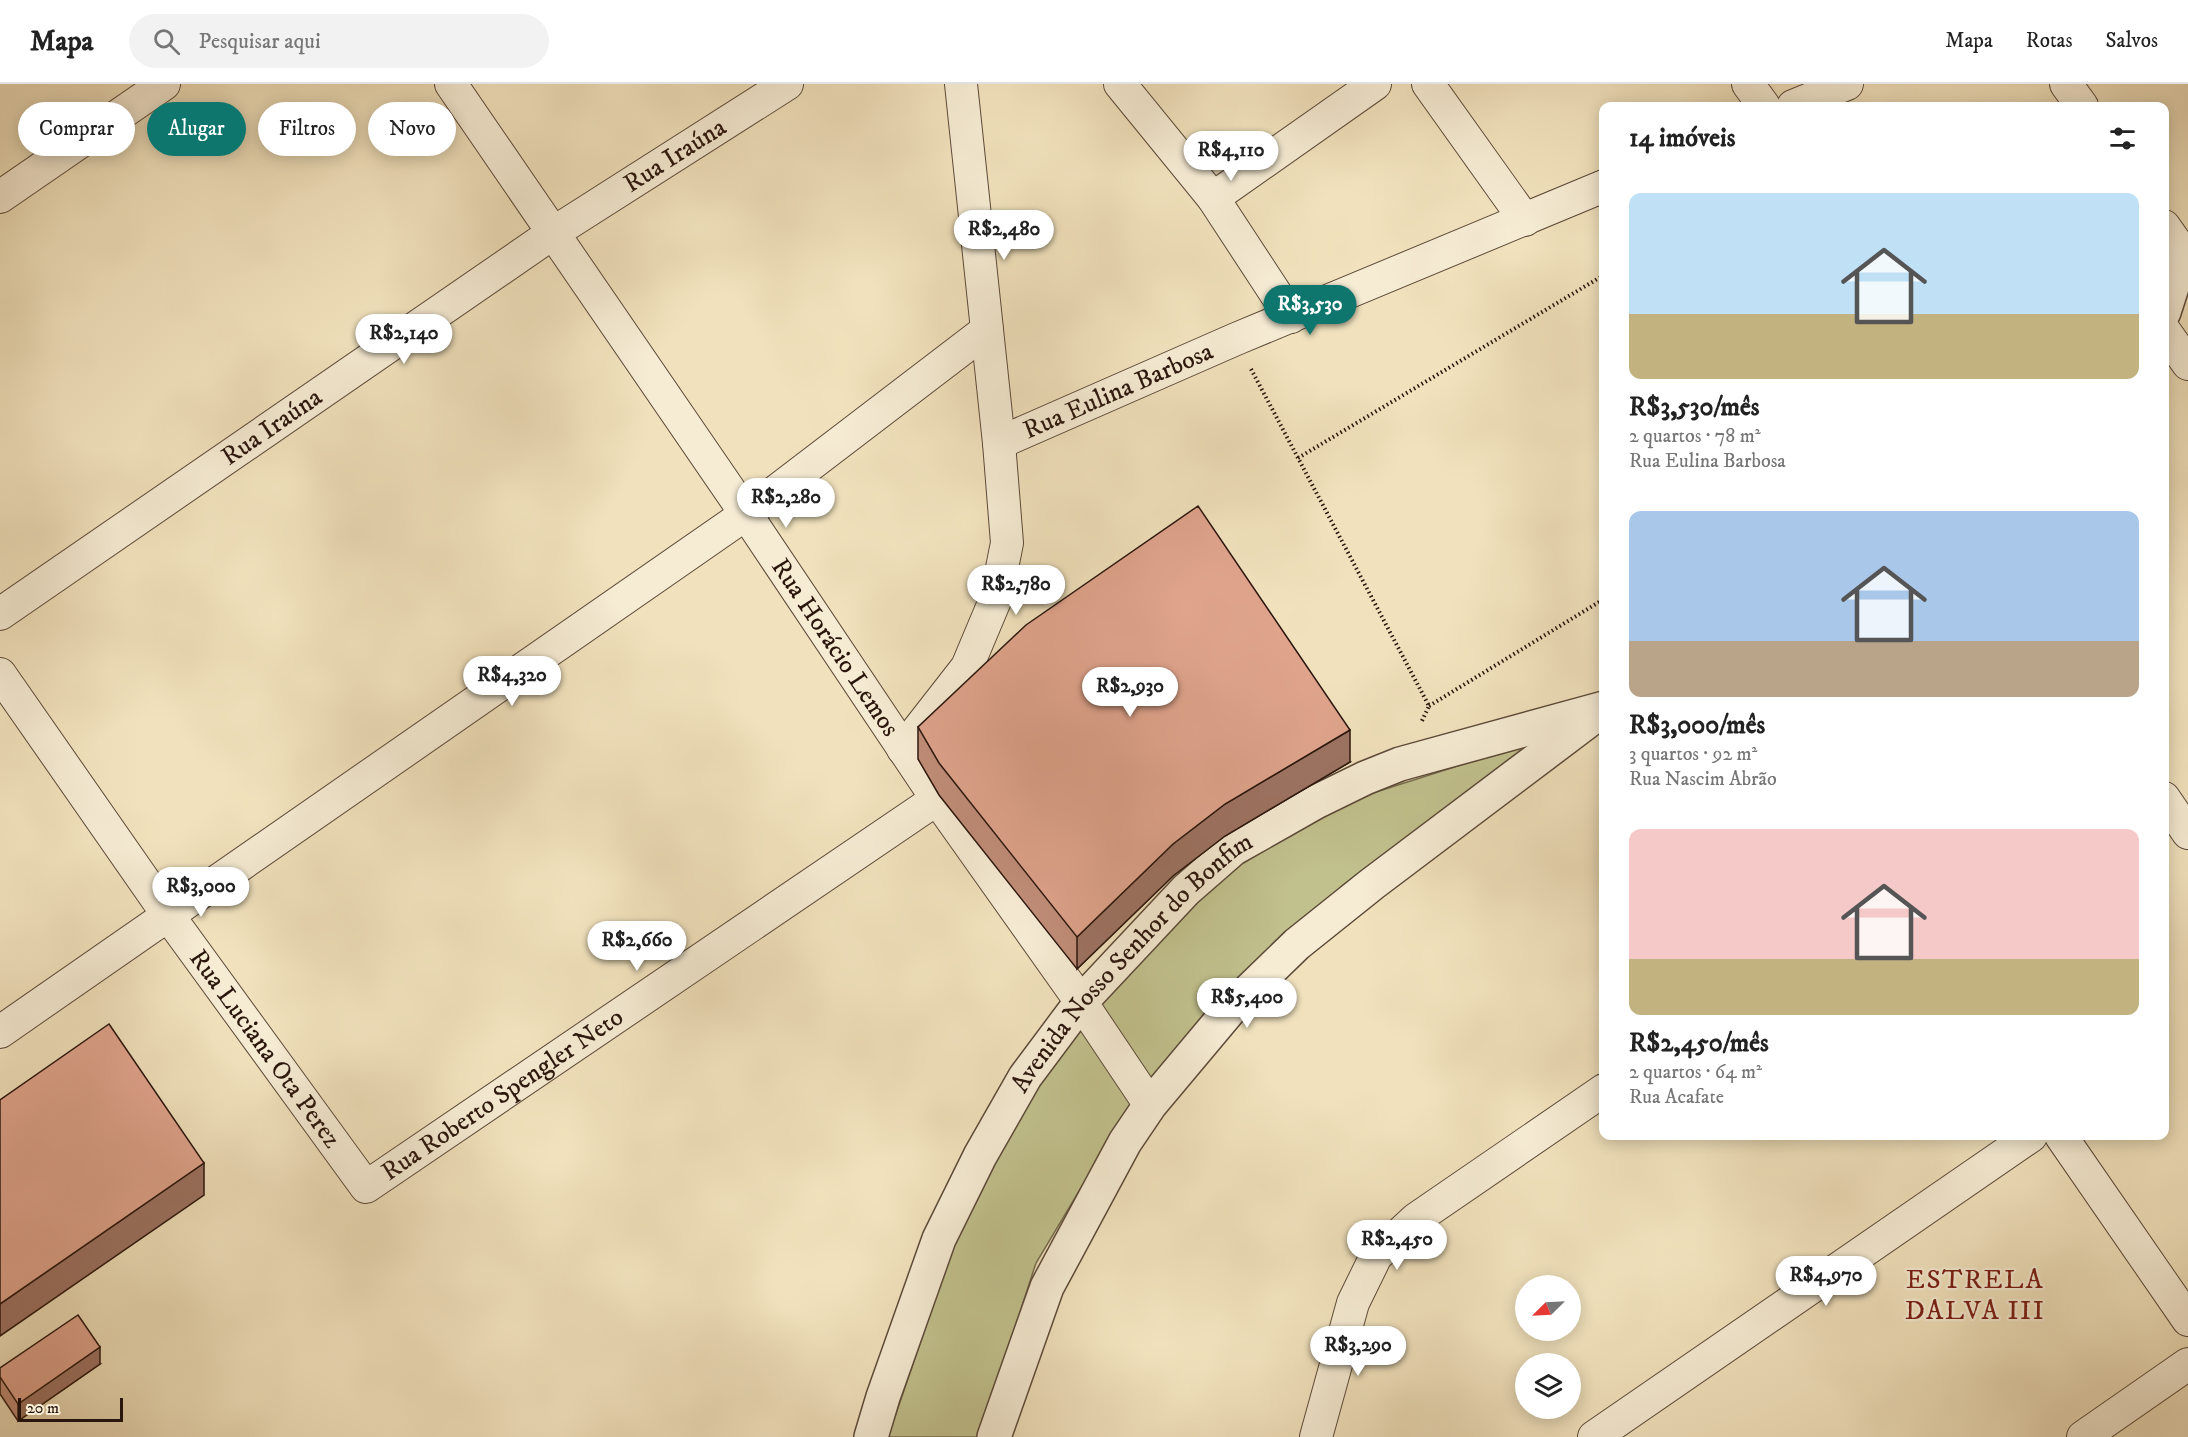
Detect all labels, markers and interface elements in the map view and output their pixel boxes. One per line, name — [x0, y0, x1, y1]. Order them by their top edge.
search box — [129, 14, 549, 68]
text: Mapa — [30, 24, 93, 59]
icon: search — [150, 25, 183, 58]
text: Pesquisar aqui — [198, 28, 321, 55]
text: Mapa — [1945, 28, 1993, 54]
text: Rotas — [2026, 28, 2073, 54]
text: Salvos — [2106, 28, 2158, 54]
chip: Comprar — [18, 102, 135, 156]
chip: Alugar — [147, 102, 246, 156]
chip: Filtros — [258, 102, 356, 156]
chip: Novo — [368, 102, 456, 156]
street label: Rua Iraúna — [617, 111, 732, 200]
text: 14 imóveis — [1629, 122, 1735, 155]
icon: filters — [2106, 122, 2139, 155]
pin: R$4,110 — [1176, 131, 1286, 182]
text: R$4,110 — [1198, 138, 1264, 163]
pin: R$2,480 — [949, 210, 1059, 261]
text: R$2,480 — [968, 217, 1040, 242]
icon: home — [1830, 232, 1938, 340]
pin: R$3,530 — [1255, 285, 1365, 336]
text: R$3,530 — [1278, 292, 1342, 317]
pin: R$2,140 — [349, 314, 459, 365]
text: R$2,140 — [369, 321, 439, 346]
street label: Rua Eulina Barbosa — [1018, 335, 1218, 447]
street label: Rua Iraúna — [215, 381, 329, 473]
text: R$3,530/mês — [1629, 391, 1759, 424]
text: 2 quartos · 78 m² — [1629, 424, 1761, 449]
text: Rua Eulina Barbosa — [1629, 449, 1786, 474]
pin: R$2,280 — [731, 478, 841, 529]
text: R$2,280 — [751, 485, 821, 510]
icon: home — [1830, 550, 1938, 658]
street label: Rua Horácio Lemos — [764, 552, 907, 743]
pin: R$2,780 — [961, 565, 1071, 616]
text: R$2,780 — [981, 572, 1051, 597]
pin: R$4,320 — [457, 656, 567, 707]
text: R$4,320 — [477, 663, 547, 688]
pin: R$2,930 — [1075, 667, 1185, 718]
text: R$2,930 — [1096, 674, 1164, 699]
text: R$3,000/mês — [1629, 709, 1765, 742]
text: 3 quartos · 92 m² — [1629, 742, 1757, 767]
text: Rua Nascim Abrão — [1629, 767, 1777, 792]
street label: Avenida Nosso Senhor do Bonfim — [1003, 825, 1259, 1098]
pin: R$3,000 — [146, 867, 256, 918]
icon: home — [1830, 868, 1938, 976]
text: R$3,000 — [166, 874, 236, 899]
pin: R$2,660 — [582, 921, 692, 972]
text: R$2,660 — [601, 928, 673, 953]
street label: Rua Luciana Ota Perez — [182, 943, 348, 1154]
pin: R$5,400 — [1192, 978, 1302, 1029]
text: R$5,400 — [1211, 985, 1283, 1010]
street label: Rua Roberto Spengler Neto — [375, 1000, 630, 1188]
text: R$2,450/mês — [1629, 1027, 1769, 1060]
text: 2 quartos · 64 m² — [1629, 1060, 1762, 1085]
text: Rua Acafate — [1629, 1085, 1724, 1110]
pin: R$2,450 — [1342, 1220, 1452, 1271]
text: R$2,450 — [1361, 1227, 1433, 1252]
pin: R$4,970 — [1771, 1256, 1881, 1307]
text: R$4,970 — [1790, 1263, 1862, 1288]
district label: ESTRELA DALVA III — [1905, 1263, 2045, 1328]
north arrow — [1515, 1275, 1581, 1341]
map controls — [1515, 1275, 1581, 1419]
pin: R$3,290 — [1303, 1326, 1413, 1377]
text: R$3,290 — [1324, 1333, 1392, 1358]
button: layers — [1515, 1353, 1581, 1419]
scale bar — [18, 1395, 123, 1422]
text: 20 m — [27, 1398, 59, 1418]

